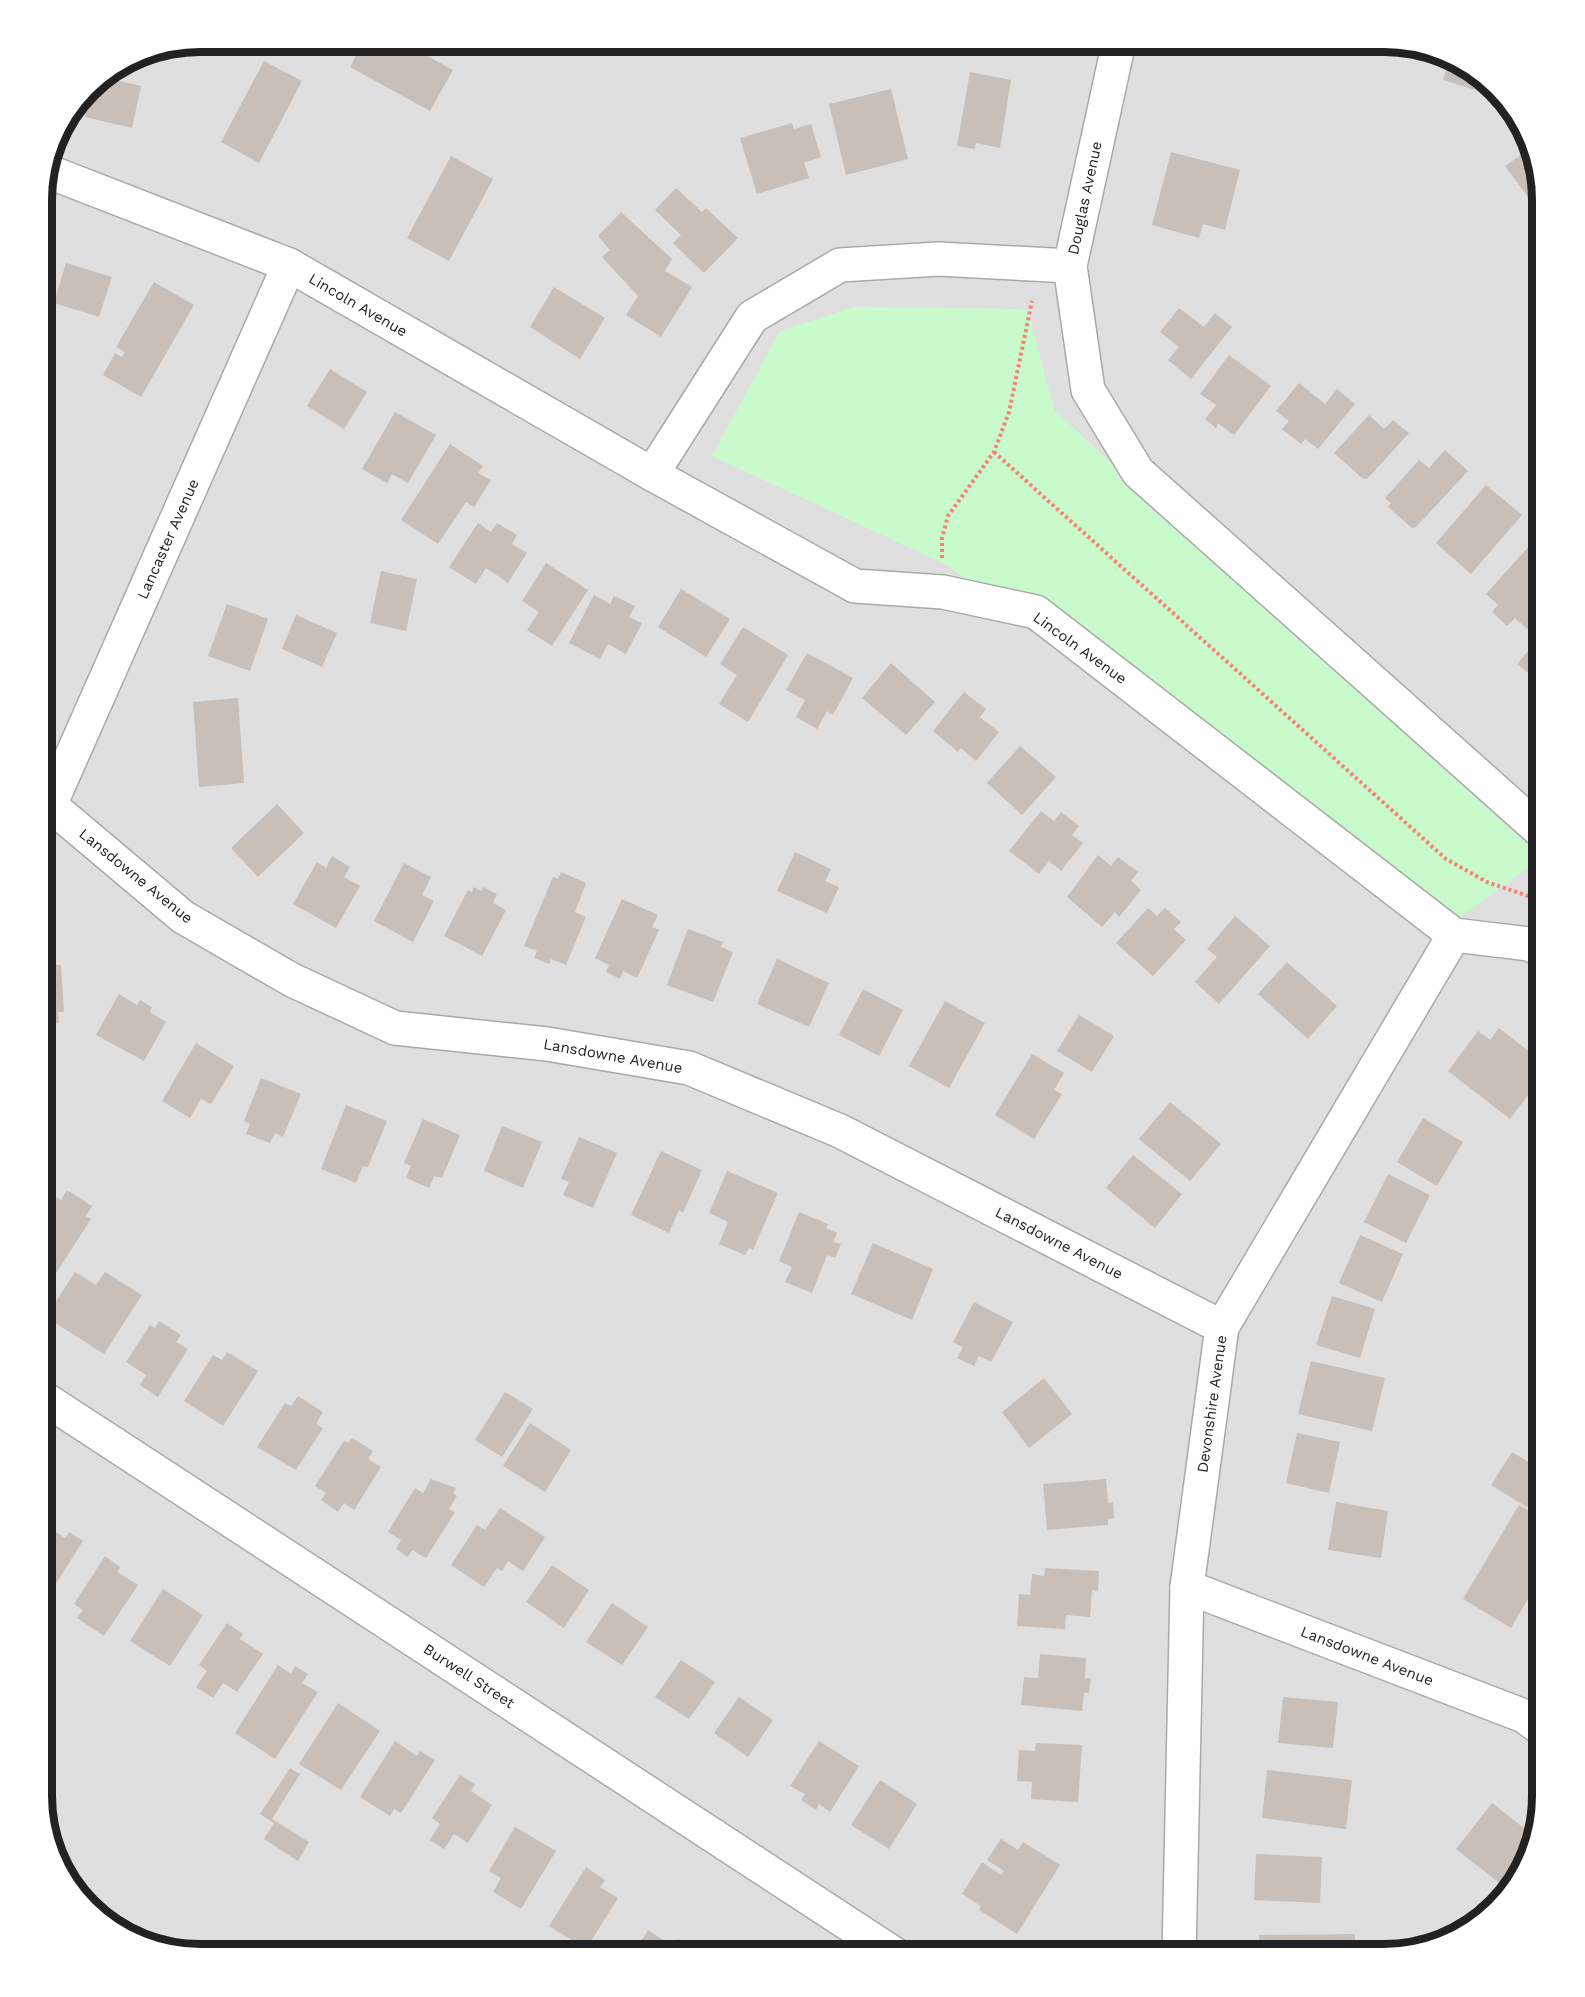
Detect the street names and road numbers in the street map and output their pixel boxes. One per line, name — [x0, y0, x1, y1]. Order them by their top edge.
street label: Douglas Avenue — [1064, 140, 1106, 256]
street label: Lincoln Avenue — [305, 269, 411, 341]
street label: Lancaster Avenue — [133, 476, 203, 602]
street label: Lincoln Avenue — [1030, 608, 1130, 688]
street label: Lansdowne Avenue — [76, 825, 196, 927]
street label: Lansdowne Avenue — [542, 1035, 684, 1077]
street label: Lansdowne Avenue — [992, 1203, 1126, 1283]
street label: Devonshire Avenue — [1193, 1334, 1231, 1474]
street label: Lansdowne Avenue — [1298, 1622, 1436, 1690]
street label: Burwell Street — [420, 1640, 519, 1713]

